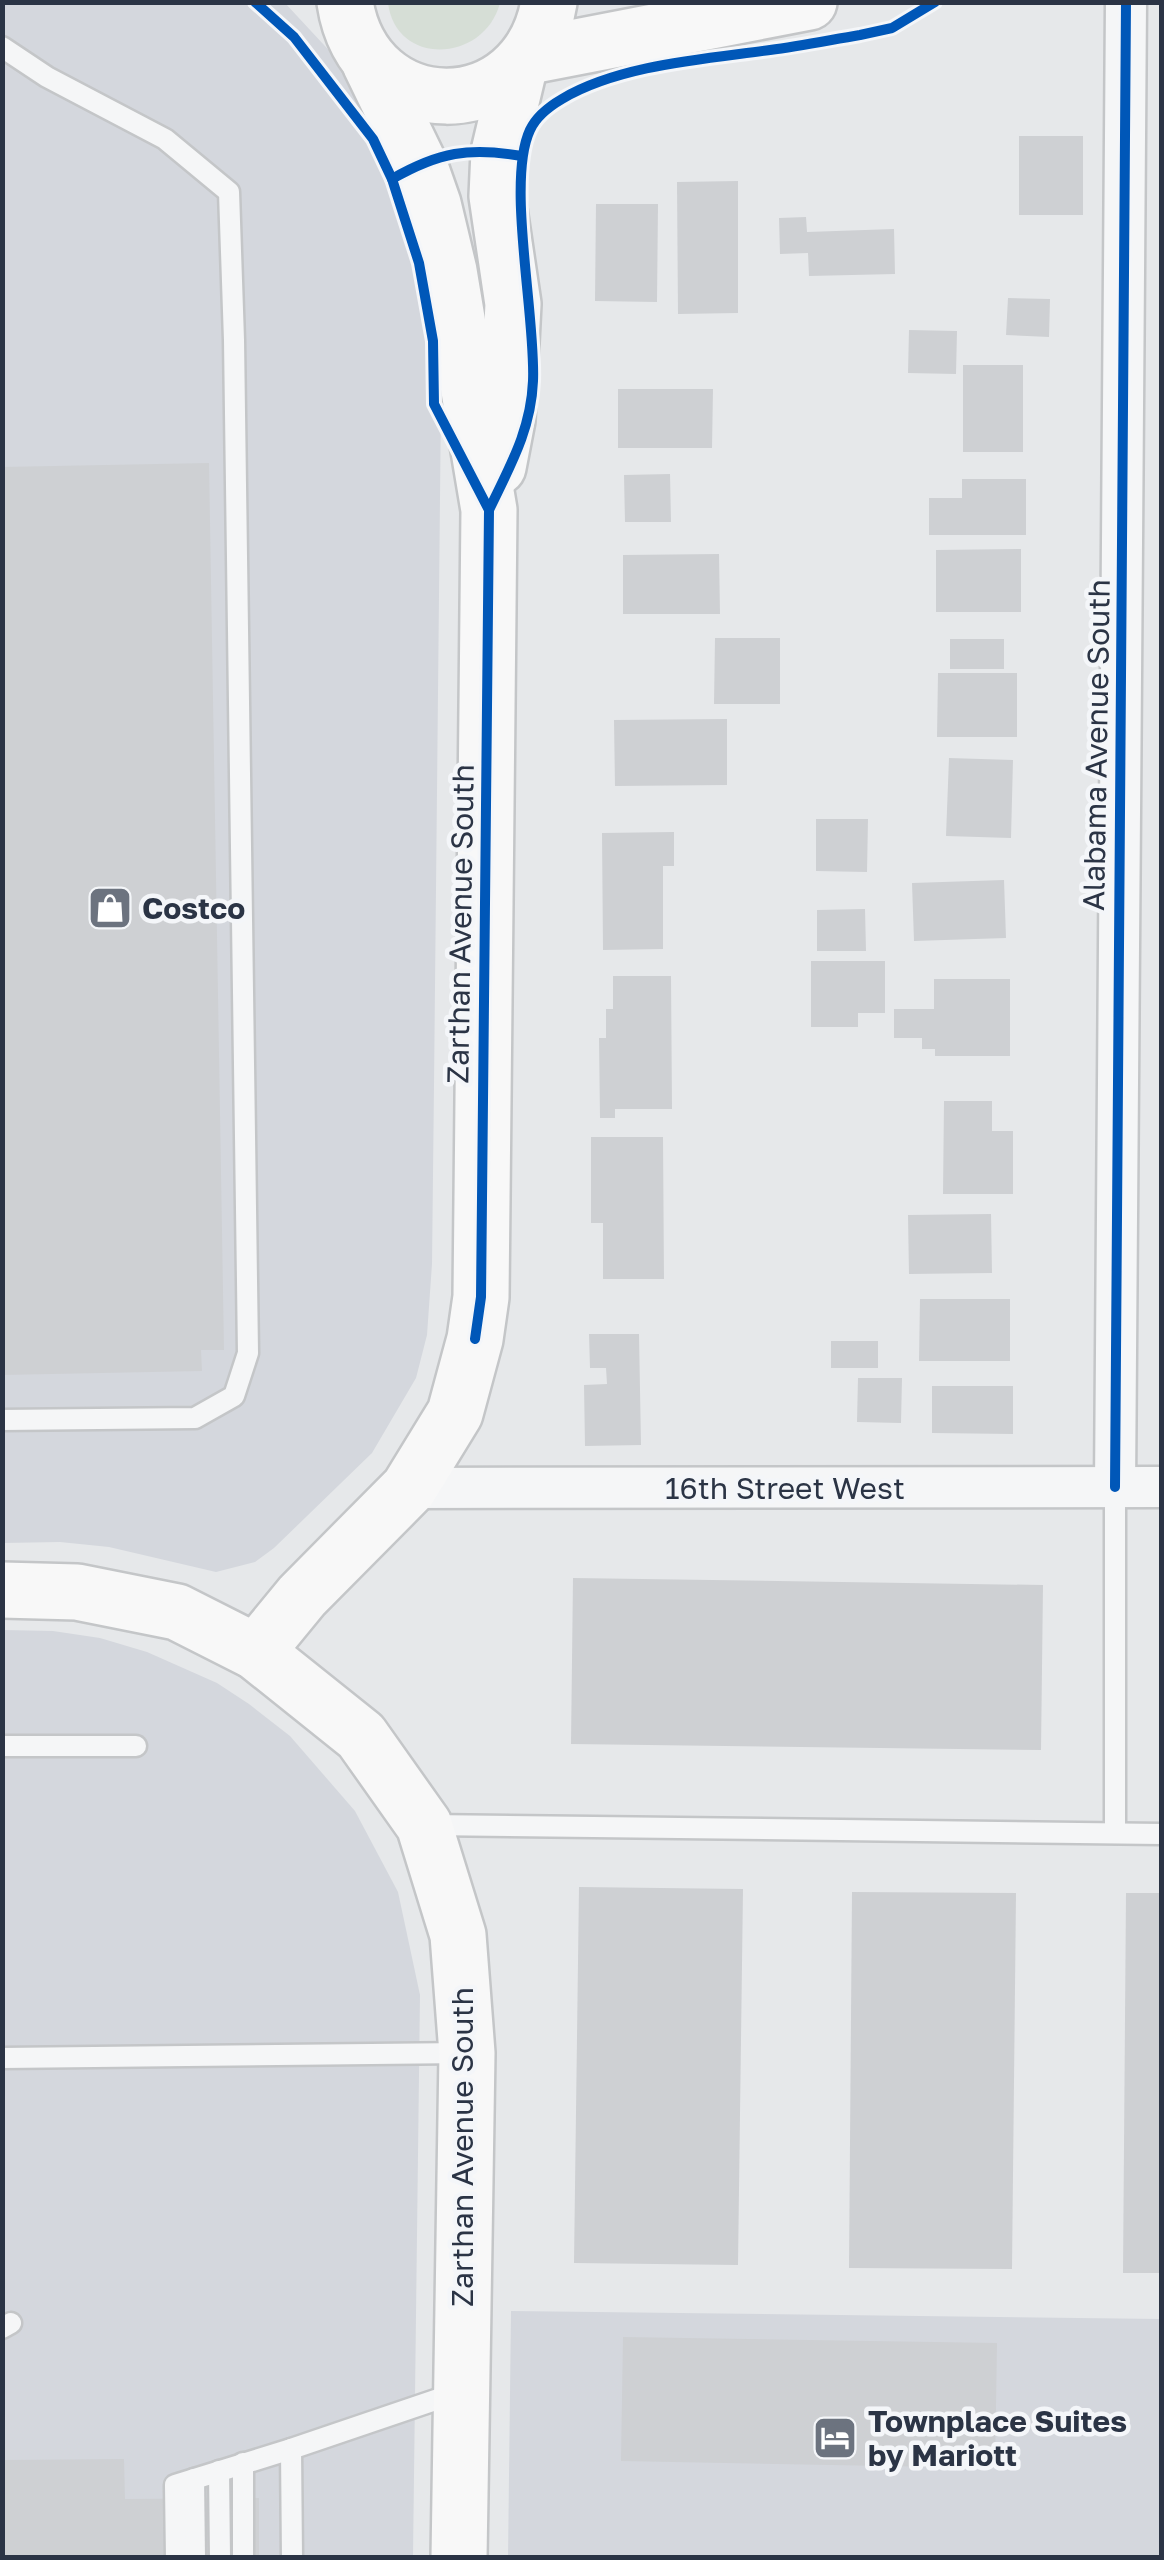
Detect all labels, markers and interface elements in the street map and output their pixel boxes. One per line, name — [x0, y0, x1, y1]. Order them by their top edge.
street label: Alabama Avenue South — [1075, 579, 1117, 911]
street label: Zarthan Avenue South — [439, 764, 481, 1084]
shop icon: Costco — [87, 885, 133, 931]
place label: Costco — [142, 890, 245, 926]
street label: 16th Street West — [665, 1470, 905, 1506]
street label: Zarthan Avenue South — [444, 1987, 480, 2307]
place label: Townplace Suites by Mariott — [868, 2403, 1127, 2473]
hotel icon: Townplace Suites by Mariott — [812, 2415, 858, 2461]

